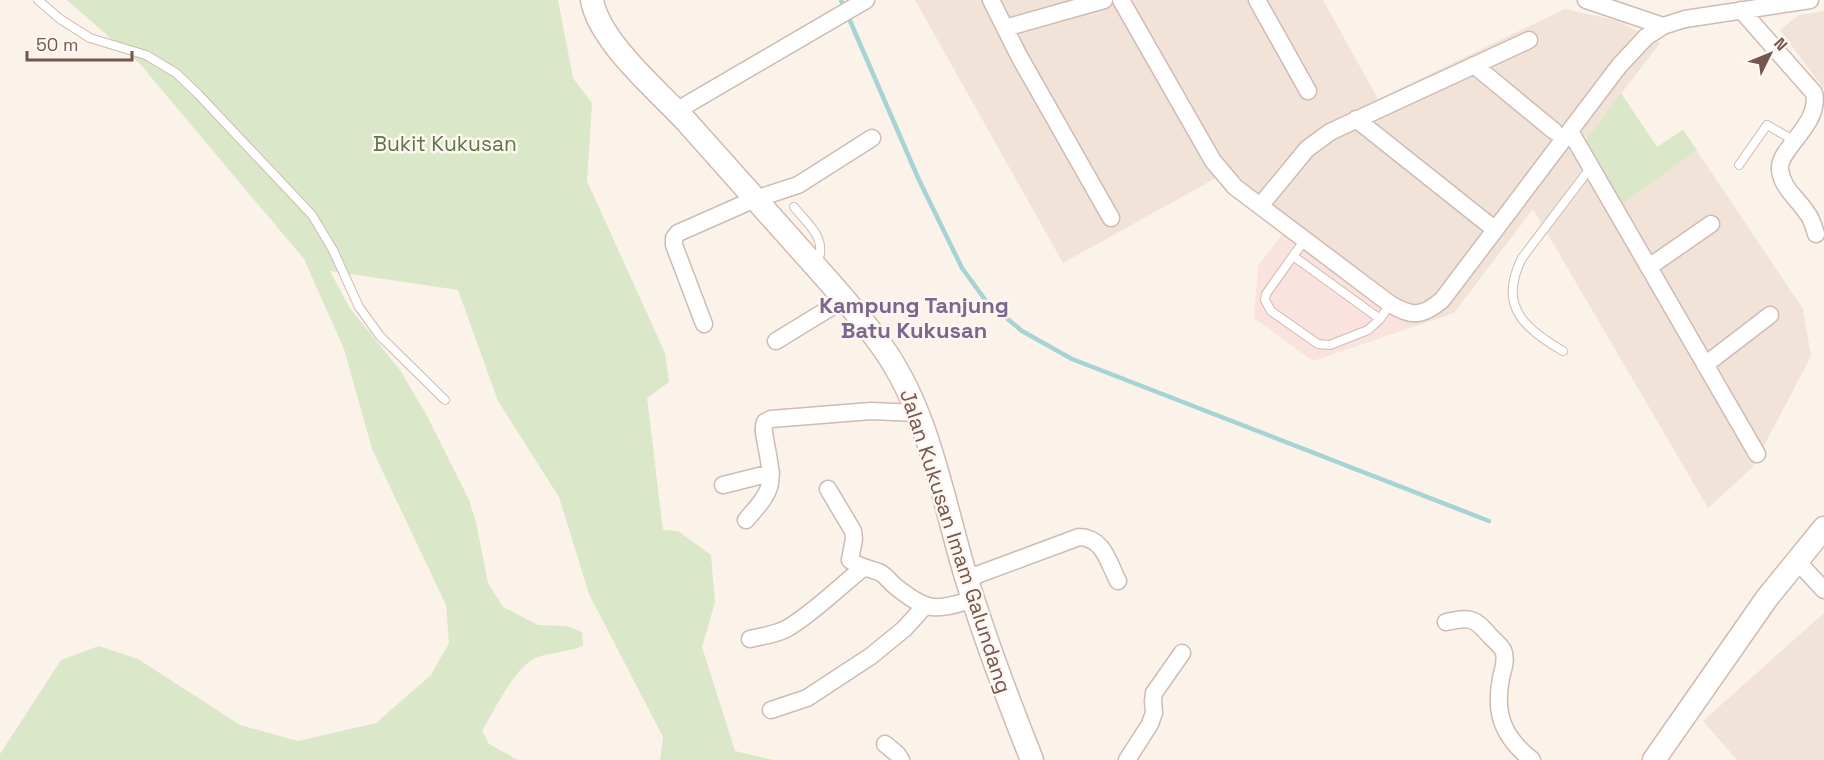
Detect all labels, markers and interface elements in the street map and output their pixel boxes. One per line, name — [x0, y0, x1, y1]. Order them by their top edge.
scale bar — [27, 24, 132, 62]
north arrow — [1740, 24, 1800, 84]
text: 50 m — [36, 33, 78, 56]
text: N — [1769, 33, 1792, 55]
park label: Bukit Kukusan — [373, 130, 517, 157]
district label: Kampung Tanjung Batu Kukusan — [819, 291, 1009, 344]
street label: Jalan Kukusan Imam Galundang — [894, 386, 1018, 696]

